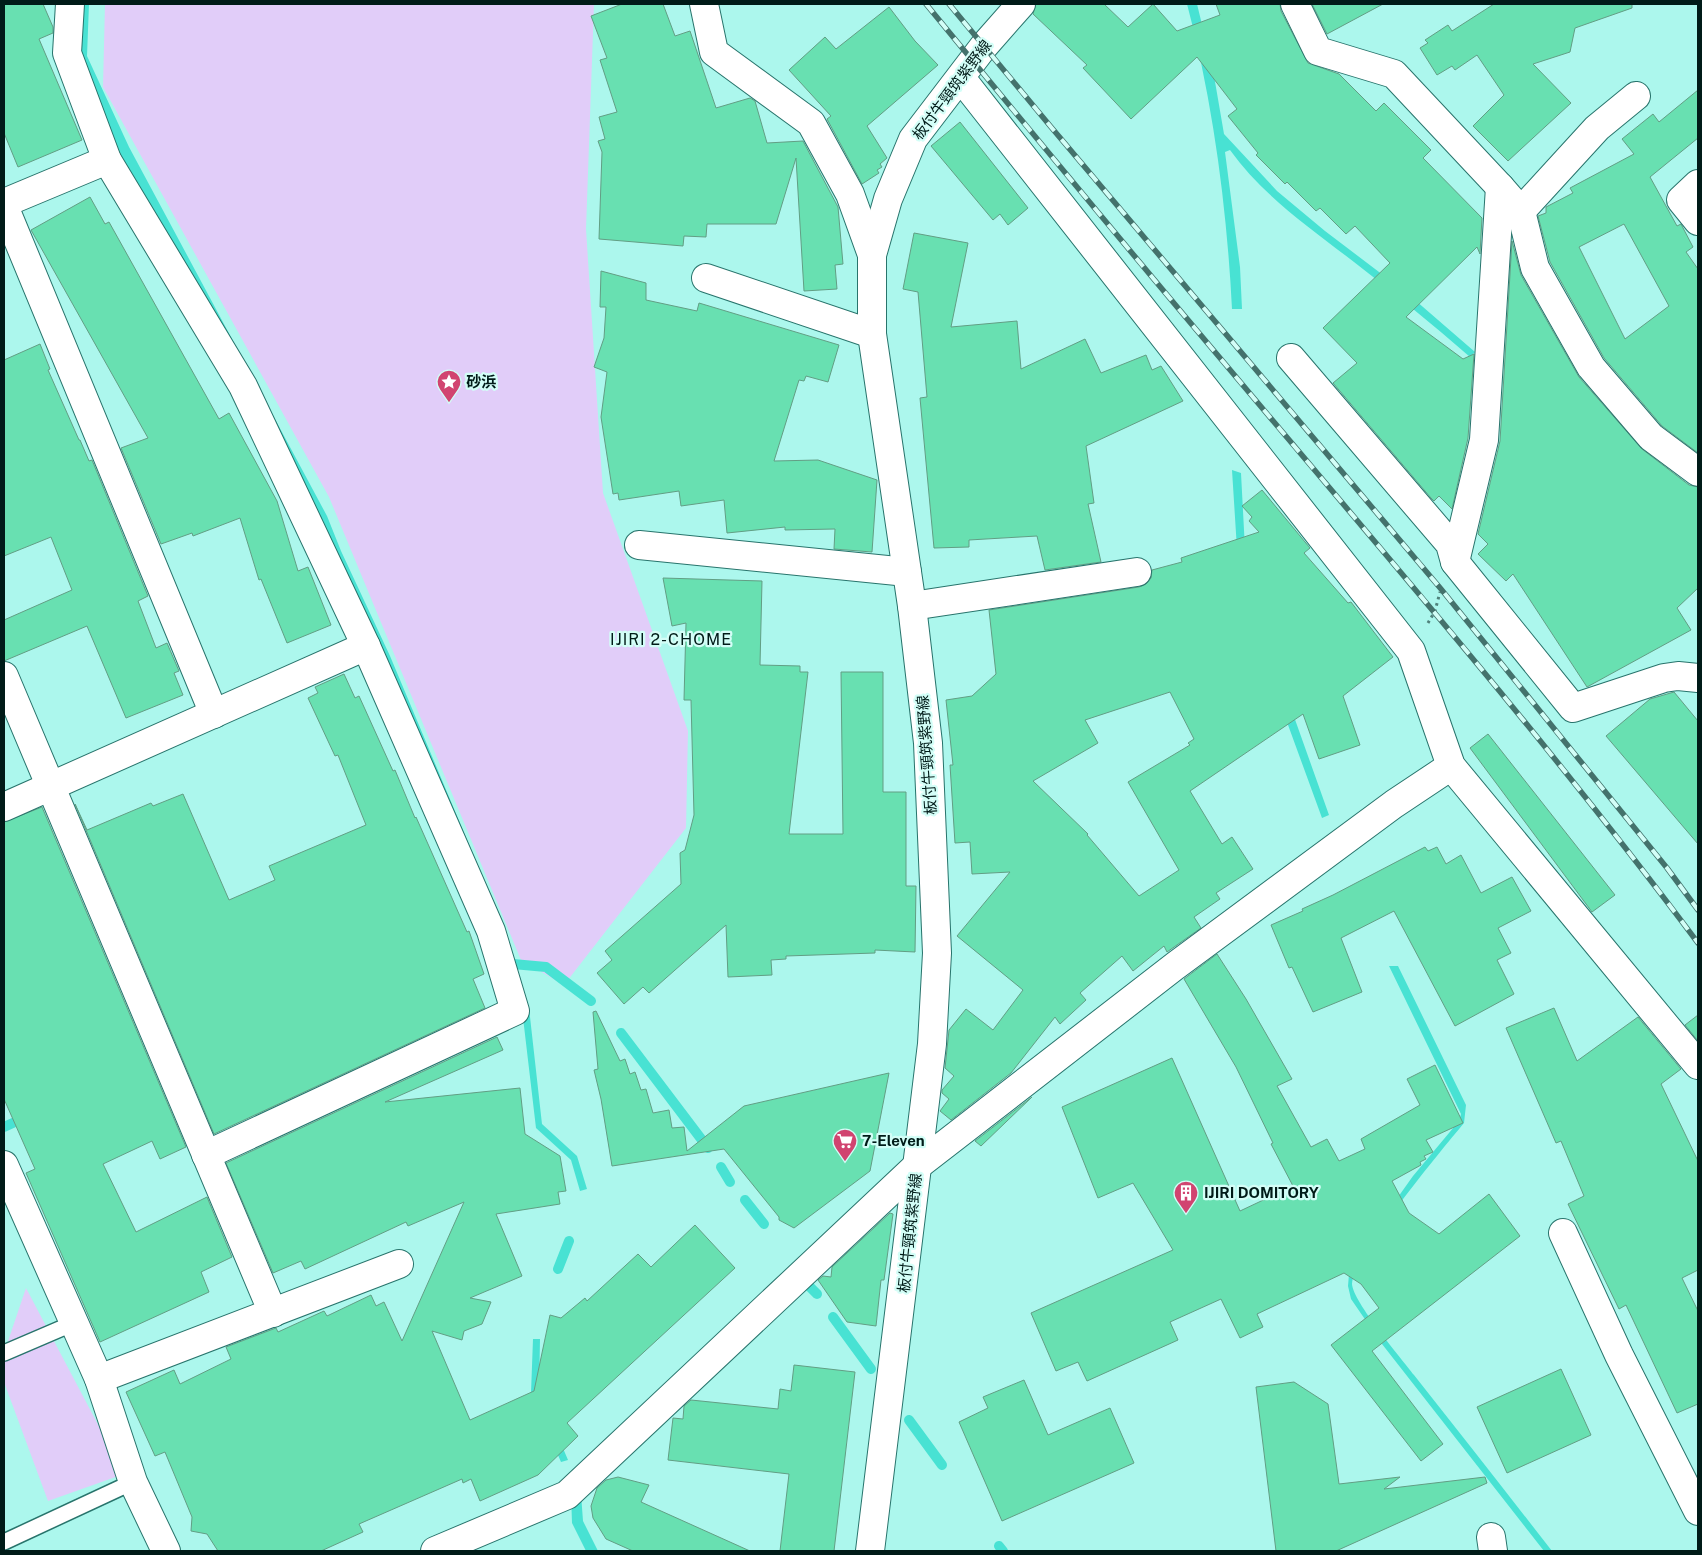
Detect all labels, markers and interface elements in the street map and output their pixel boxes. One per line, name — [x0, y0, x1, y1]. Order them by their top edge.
street label: 板付牛頸筑紫野線 — [909, 37, 995, 143]
place icon: 砂浜 — [436, 369, 462, 403]
place label: 砂浜 — [466, 373, 497, 390]
district label: IJIRI 2-CHOME — [610, 630, 732, 649]
street label: 板付牛頸筑紫野線 — [914, 695, 939, 815]
supermarket icon: 7-Eleven — [832, 1128, 858, 1162]
place label: 7-Eleven — [862, 1132, 925, 1149]
street label: 板付牛頸筑紫野線 — [895, 1172, 924, 1294]
building icon: IJIRI DOMITORY — [1173, 1180, 1199, 1214]
place label: IJIRI DOMITORY — [1204, 1184, 1319, 1201]

